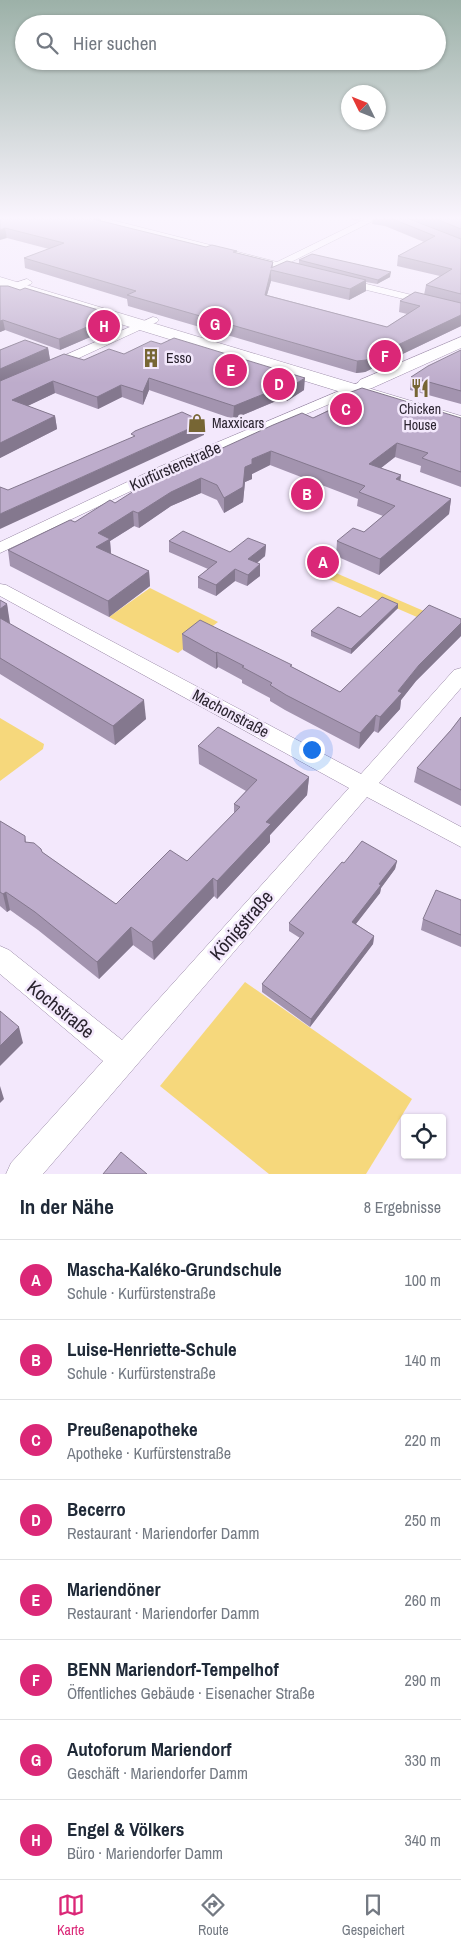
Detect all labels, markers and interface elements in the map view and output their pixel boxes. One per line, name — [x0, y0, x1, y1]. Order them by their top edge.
search box — [15, 15, 446, 70]
icon: search — [33, 29, 61, 57]
text: Hier suchen — [73, 30, 157, 56]
north arrow — [341, 85, 386, 130]
pin: G — [199, 305, 231, 343]
pin: H — [88, 307, 120, 345]
pin: F — [369, 337, 401, 375]
building icon: Esso — [140, 347, 162, 369]
place label: Esso — [166, 349, 192, 367]
pin: E — [215, 351, 247, 389]
pin: D — [263, 365, 295, 403]
restaurant icon: Chicken House — [409, 377, 431, 399]
pin: C — [330, 390, 362, 428]
place label: Chicken House — [399, 400, 441, 434]
shop icon: Maxxicars — [186, 412, 208, 434]
place label: Maxxicars — [212, 414, 265, 432]
street label: Kurfürstenstraße — [126, 436, 224, 496]
pin: B — [291, 475, 323, 513]
pin: A — [307, 543, 339, 581]
street label: Machonstraße — [189, 684, 273, 742]
your location — [299, 737, 325, 763]
street label: Königstraße — [203, 884, 279, 966]
street label: Kochstraße — [22, 974, 100, 1044]
map controls — [401, 1114, 446, 1159]
button: locate — [401, 1114, 446, 1159]
text: In der Nähe — [20, 1192, 114, 1221]
text: 8 Ergebnisse — [364, 1196, 441, 1218]
text: Mascha-Kaléko-Grundschule — [67, 1256, 282, 1282]
text: A — [31, 1269, 41, 1291]
text: 100 m — [405, 1269, 441, 1291]
text: Schule · Kurfürstenstraße — [67, 1282, 216, 1304]
text: Luise-Henriette-Schule — [67, 1336, 237, 1362]
text: B — [31, 1349, 41, 1371]
text: 140 m — [405, 1349, 441, 1371]
text: Schule · Kurfürstenstraße — [67, 1362, 216, 1384]
text: Preußenapotheke — [67, 1416, 198, 1442]
text: C — [31, 1429, 41, 1451]
text: 220 m — [405, 1429, 441, 1451]
text: Apotheke · Kurfürstenstraße — [67, 1442, 231, 1464]
text: Becerro — [67, 1496, 126, 1522]
text: D — [31, 1509, 41, 1531]
text: 250 m — [405, 1509, 441, 1531]
text: Restaurant · Mariendorfer Damm — [67, 1522, 260, 1544]
text: Mariendöner — [67, 1576, 161, 1602]
text: E — [32, 1589, 40, 1611]
text: 260 m — [405, 1589, 441, 1611]
text: Restaurant · Mariendorfer Damm — [67, 1602, 260, 1624]
text: BENN Mariendorf-Tempelhof — [67, 1656, 279, 1682]
text: F — [32, 1669, 40, 1691]
text: 290 m — [405, 1669, 441, 1691]
text: Öffentliches Gebäude · Eisenacher Straße — [67, 1682, 315, 1704]
text: Autoforum Mariendorf — [67, 1736, 231, 1762]
text: G — [31, 1749, 41, 1771]
text: 330 m — [405, 1749, 441, 1771]
text: Geschäft · Mariendorfer Damm — [67, 1762, 248, 1784]
text: Engel & Völkers — [67, 1816, 185, 1842]
text: H — [31, 1829, 41, 1851]
text: 340 m — [405, 1829, 441, 1851]
text: Büro · Mariendorfer Damm — [67, 1842, 223, 1864]
tab: Karte — [57, 1891, 85, 1939]
tab: Route — [198, 1891, 229, 1939]
tab: Gespeichert — [342, 1891, 404, 1939]

